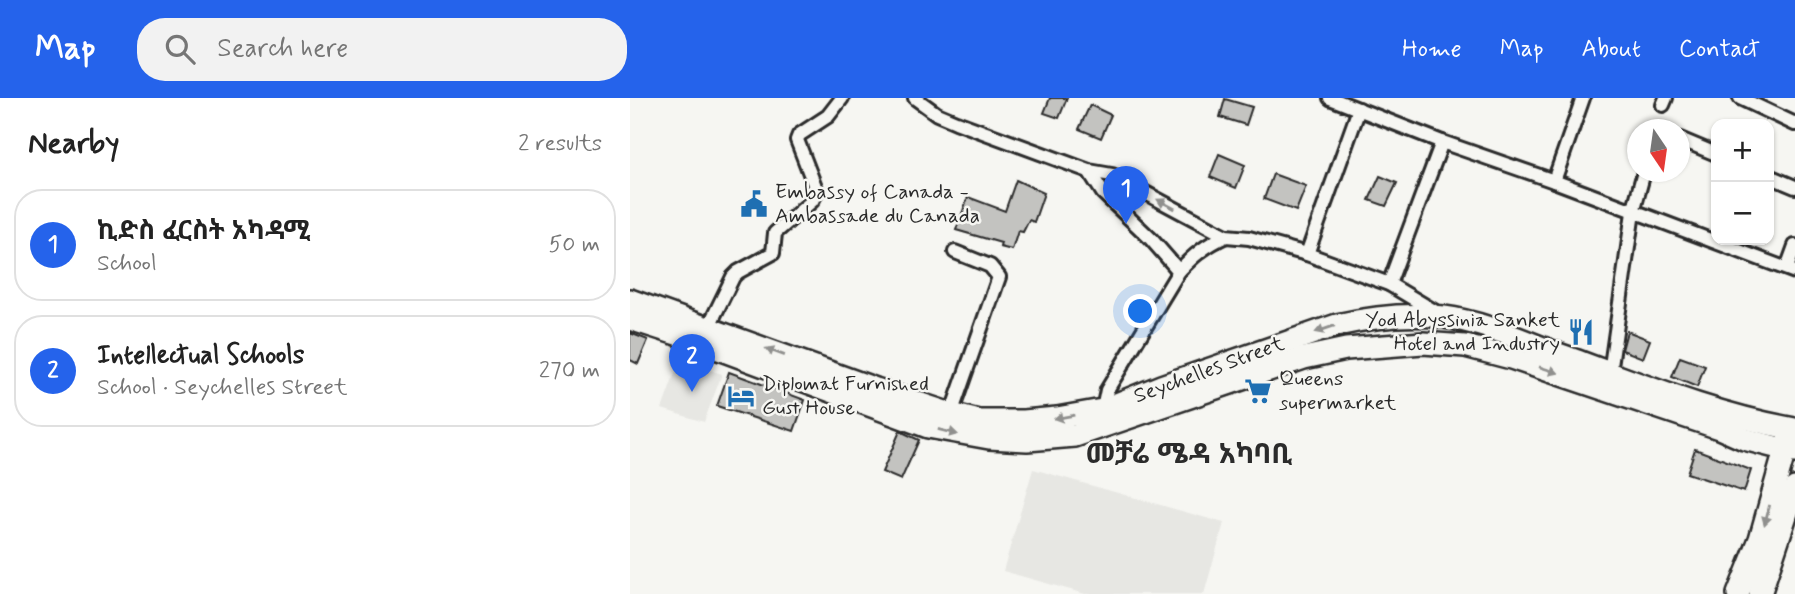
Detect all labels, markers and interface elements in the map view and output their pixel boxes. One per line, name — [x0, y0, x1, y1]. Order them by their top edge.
search box — [137, 18, 627, 81]
text: Map — [35, 27, 95, 71]
icon: search — [161, 30, 199, 68]
text: Search here — [217, 32, 348, 66]
text: Home — [1402, 34, 1462, 65]
text: Map — [1500, 34, 1544, 65]
text: About — [1582, 34, 1641, 65]
text: Contact — [1679, 34, 1760, 65]
north arrow — [1627, 119, 1690, 182]
map controls — [1711, 119, 1774, 245]
button: + — [1711, 119, 1774, 182]
text: Nearby — [28, 124, 119, 163]
text: 2 results — [518, 129, 602, 159]
pin: 1 — [1103, 166, 1149, 224]
place label: Embassy of Canada - Ambassade du Canada — [775, 178, 980, 230]
button: − — [1711, 182, 1774, 245]
public building icon: Embassy of Canada - Ambassade du Canada — [739, 189, 769, 219]
one-way arrow — [1156, 198, 1176, 210]
text: ኪድስ ፈርስት አካዳሚ — [97, 215, 310, 249]
text: 1 — [48, 230, 58, 260]
text: 50 m — [549, 230, 600, 260]
text: School — [97, 249, 157, 279]
your location — [1123, 294, 1157, 328]
place label: Yod Abyssinia Sanket Hotel and Industry — [1365, 306, 1561, 358]
restaurant icon: Yod Abyssinia Sanket Hotel and Industry — [1566, 317, 1596, 347]
one-way arrow — [1315, 324, 1336, 335]
street label: Seychelles Street — [1130, 330, 1289, 410]
pin: 2 — [669, 334, 715, 392]
text: Intellectual Schools — [97, 339, 304, 373]
one-way arrow — [764, 346, 785, 357]
text: 2 — [47, 356, 59, 386]
text: 270 m — [539, 356, 600, 386]
place label: Queens supermarket — [1279, 365, 1397, 417]
one-way arrow — [1539, 366, 1560, 376]
place label: Diplomat Furnished Gust House — [762, 370, 929, 422]
text: School · Seychelles Street — [97, 373, 347, 403]
supermarket icon: Queens supermarket — [1243, 376, 1273, 406]
hotel icon: Diplomat Furnished Gust House — [726, 381, 756, 411]
one-way arrow — [1053, 412, 1075, 423]
one-way arrow — [937, 427, 959, 438]
district label: መቻሬ ሜዳ አካባቢ — [1086, 437, 1292, 474]
one-way arrow — [1761, 505, 1771, 526]

